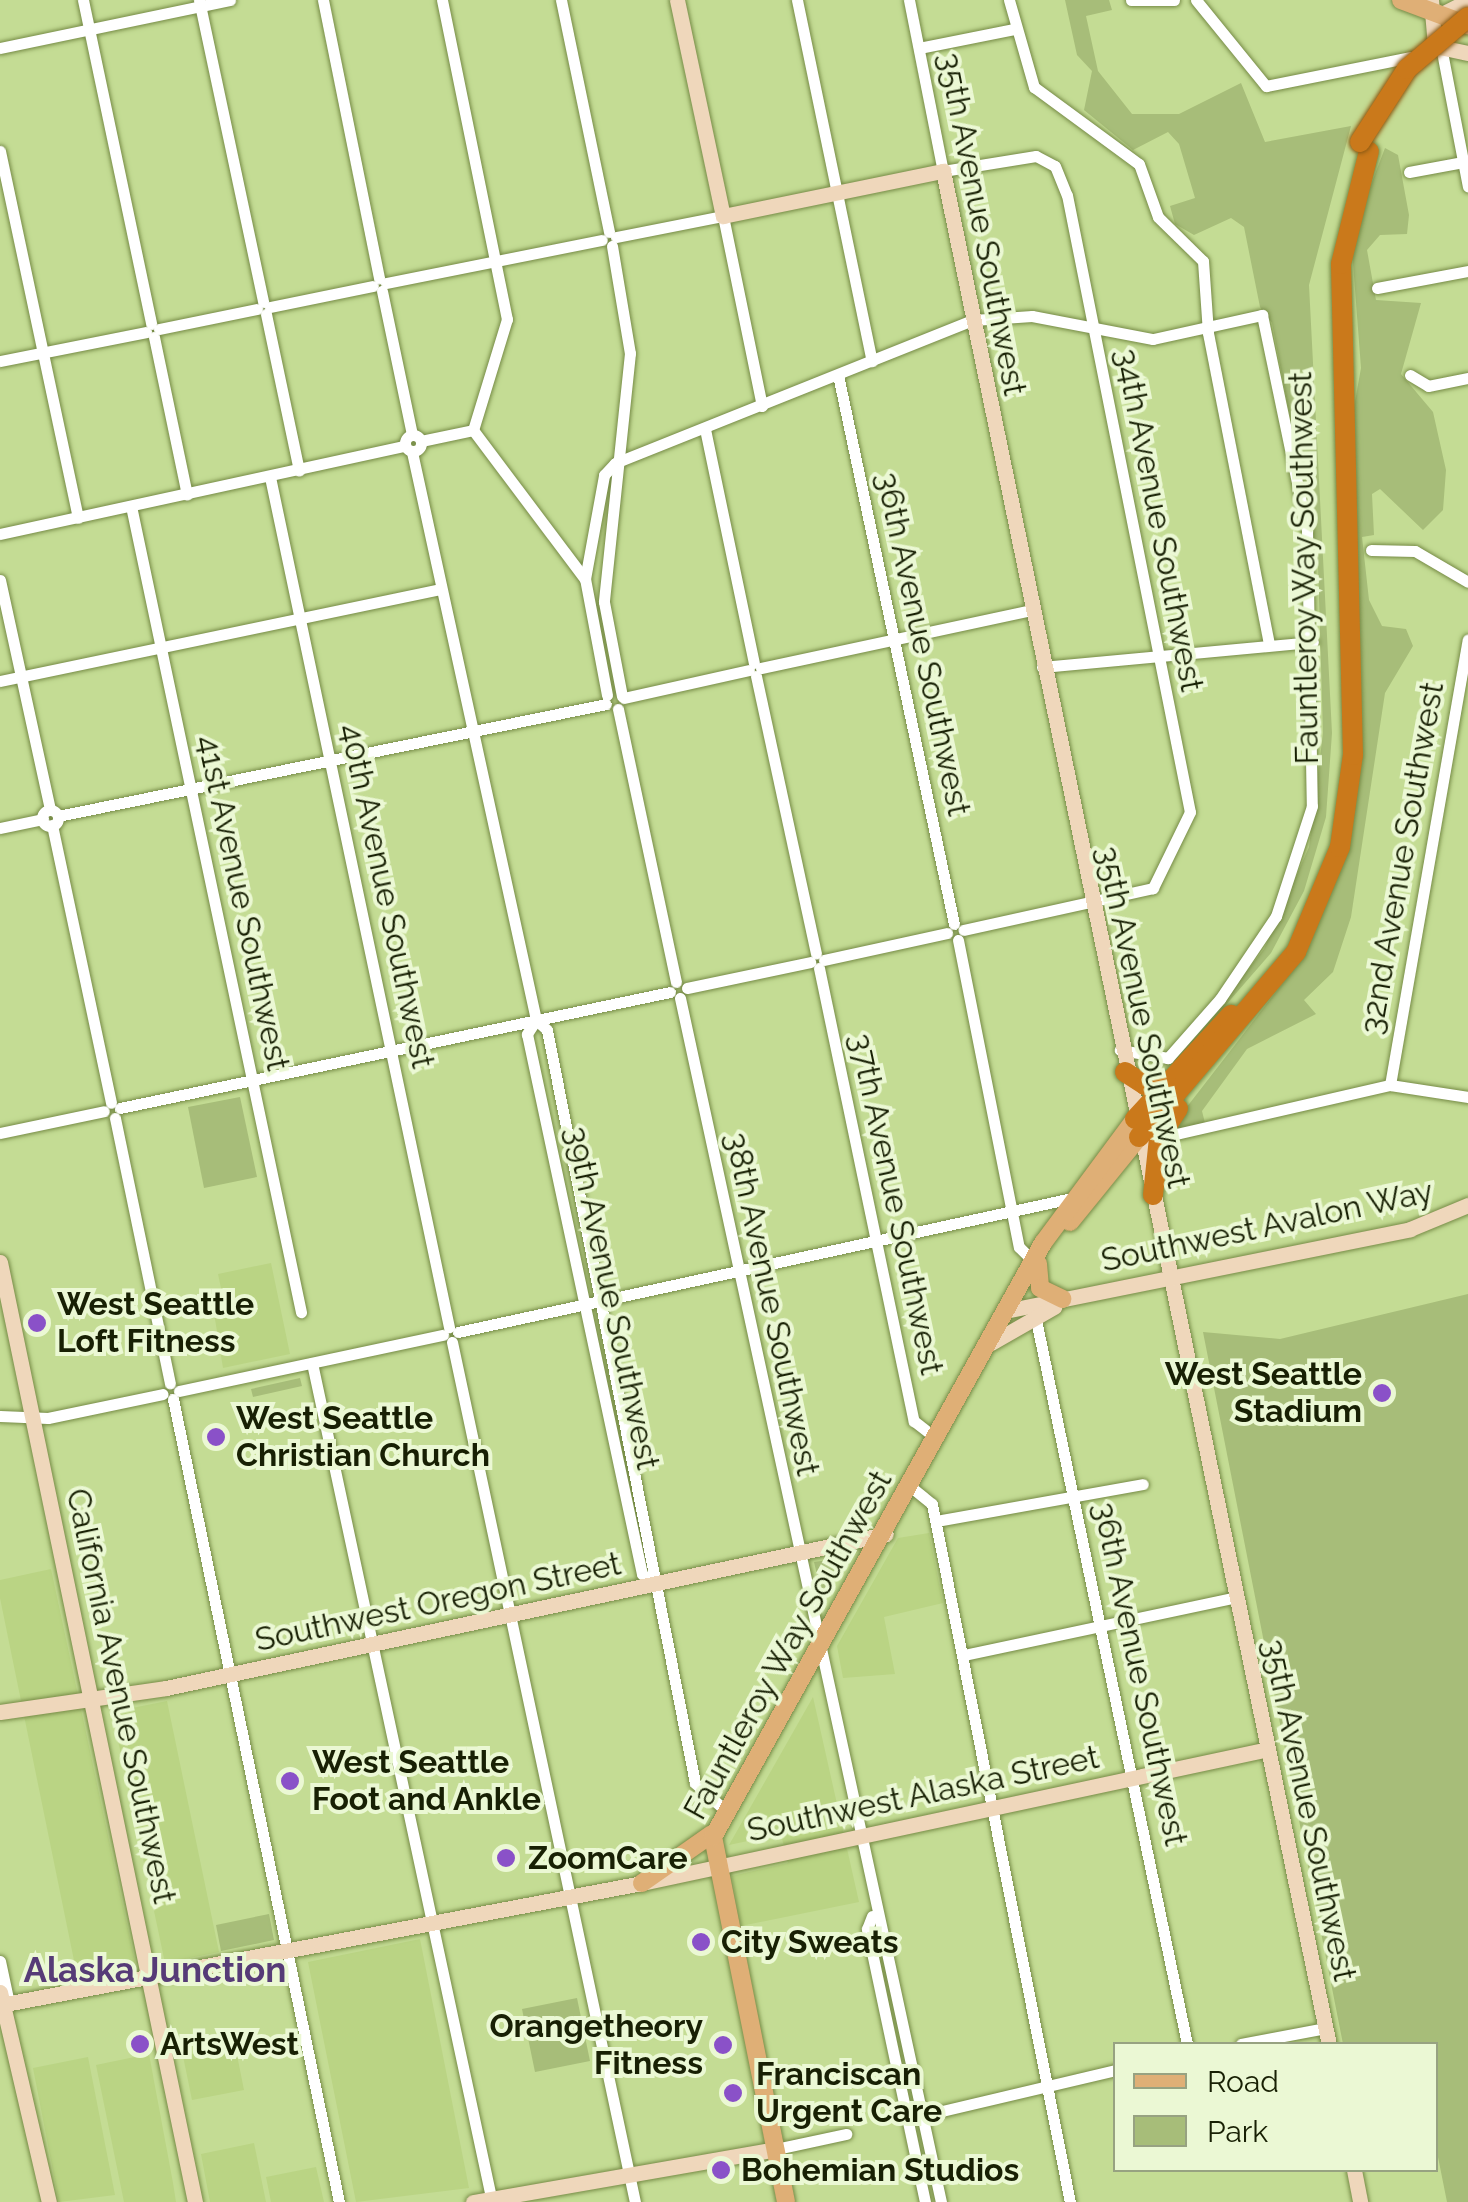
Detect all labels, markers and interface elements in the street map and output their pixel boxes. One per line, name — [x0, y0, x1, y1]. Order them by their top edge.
street label: 35th Avenue Southwest — [930, 49, 1034, 399]
street label: 34th Avenue Southwest — [1107, 345, 1211, 695]
street label: Fauntleroy Way Southwest — [1281, 370, 1327, 766]
street label: 36th Avenue Southwest — [868, 468, 978, 820]
street label: 32nd Avenue Southwest — [1352, 678, 1452, 1038]
street label: 40th Avenue Southwest — [332, 720, 442, 1072]
street label: 41st Avenue Southwest — [189, 731, 297, 1075]
street label: 35th Avenue Southwest — [1088, 842, 1198, 1192]
street label: 37th Avenue Southwest — [841, 1029, 951, 1379]
street label: 39th Avenue Southwest — [557, 1122, 667, 1474]
street label: 38th Avenue Southwest — [717, 1128, 827, 1480]
street label: Southwest Avalon Way — [1097, 1172, 1437, 1280]
place label: West Seattle Loft Fitness — [57, 1286, 254, 1361]
marker: West Seattle Loft Fitness — [26, 1312, 48, 1334]
place label: West Seattle Stadium — [1165, 1356, 1362, 1431]
marker: West Seattle Stadium — [1371, 1382, 1393, 1404]
place label: West Seattle Christian Church — [236, 1400, 490, 1475]
marker: West Seattle Christian Church — [205, 1426, 227, 1448]
street label: Fauntleroy Way Southwest — [675, 1463, 901, 1827]
street label: California Avenue Southwest — [58, 1485, 184, 1907]
street label: 36th Avenue Southwest — [1085, 1498, 1195, 1850]
street label: Southwest Oregon Street — [252, 1544, 624, 1660]
street label: 35th Avenue Southwest — [1254, 1635, 1364, 1985]
street label: Southwest Alaska Street — [743, 1738, 1103, 1850]
place label: West Seattle Foot and Ankle — [312, 1744, 542, 1819]
marker: West Seattle Foot and Ankle — [277, 1768, 303, 1794]
place label: ZoomCare — [528, 1839, 688, 1877]
marker: ZoomCare — [493, 1845, 519, 1871]
place label: City Sweats — [721, 1923, 899, 1961]
marker: City Sweats — [690, 1931, 712, 1953]
district label: Alaska Junction — [23, 1949, 287, 1991]
place label: Orangetheory Fitness — [490, 2008, 703, 2083]
place label: ArtsWest — [160, 2025, 299, 2063]
marker: ArtsWest — [129, 2033, 151, 2055]
marker: Orangetheory Fitness — [712, 2034, 734, 2056]
legend — [1113, 2042, 1438, 2172]
place label: Franciscan Urgent Care — [756, 2056, 942, 2131]
text: Road — [1207, 2064, 1279, 2099]
marker: Franciscan Urgent Care — [720, 2080, 746, 2106]
text: Park — [1207, 2114, 1268, 2149]
place label: Bohemian Studios — [741, 2151, 1019, 2189]
marker: Bohemian Studios — [710, 2159, 732, 2181]

